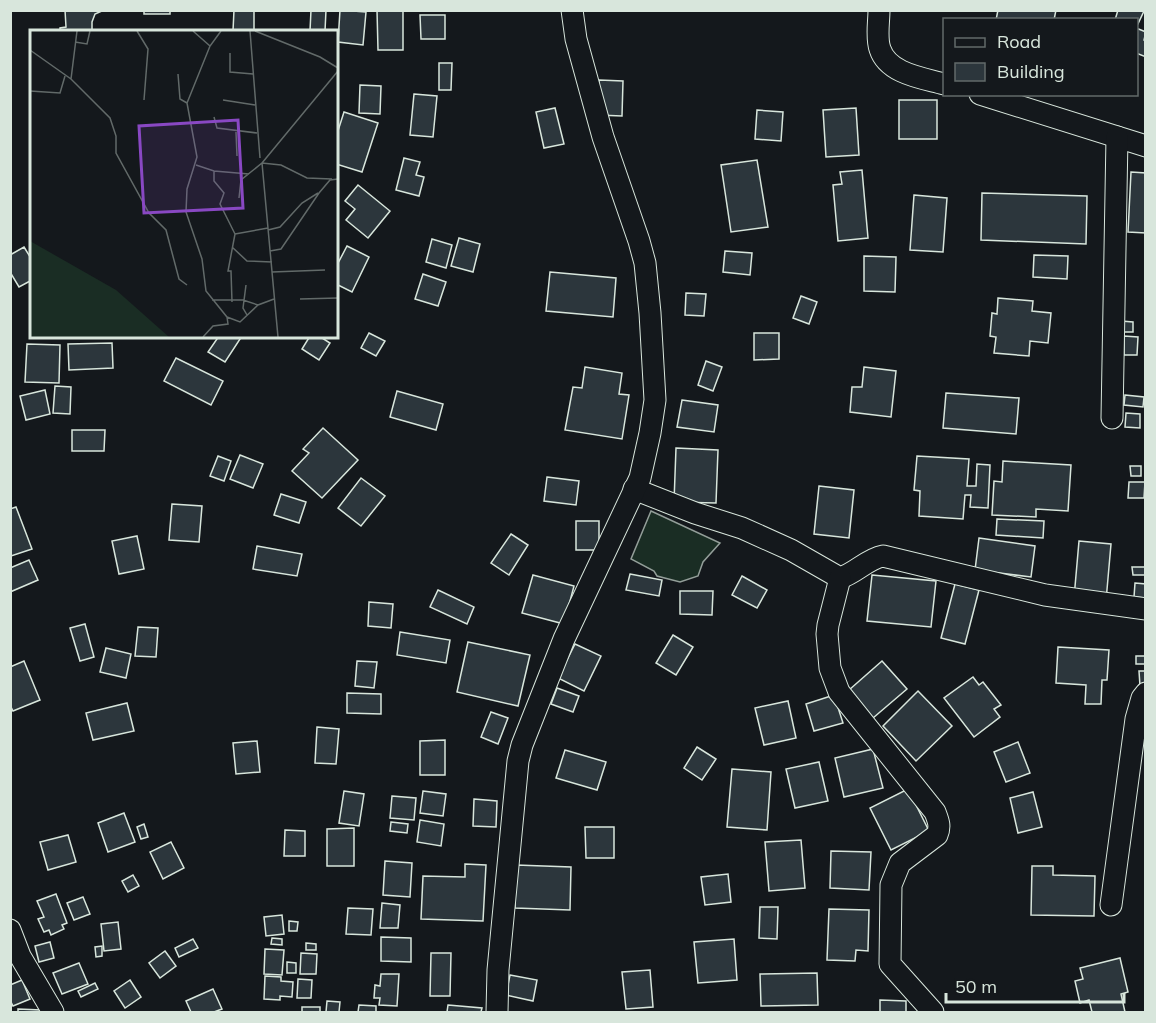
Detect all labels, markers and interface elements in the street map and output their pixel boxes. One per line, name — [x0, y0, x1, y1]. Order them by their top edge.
legend — [943, 18, 1138, 96]
inset map — [30, 30, 338, 338]
text: Road — [997, 30, 1041, 53]
text: Building — [997, 60, 1065, 83]
scale bar — [946, 966, 1124, 1004]
text: 50 m — [955, 975, 997, 998]

